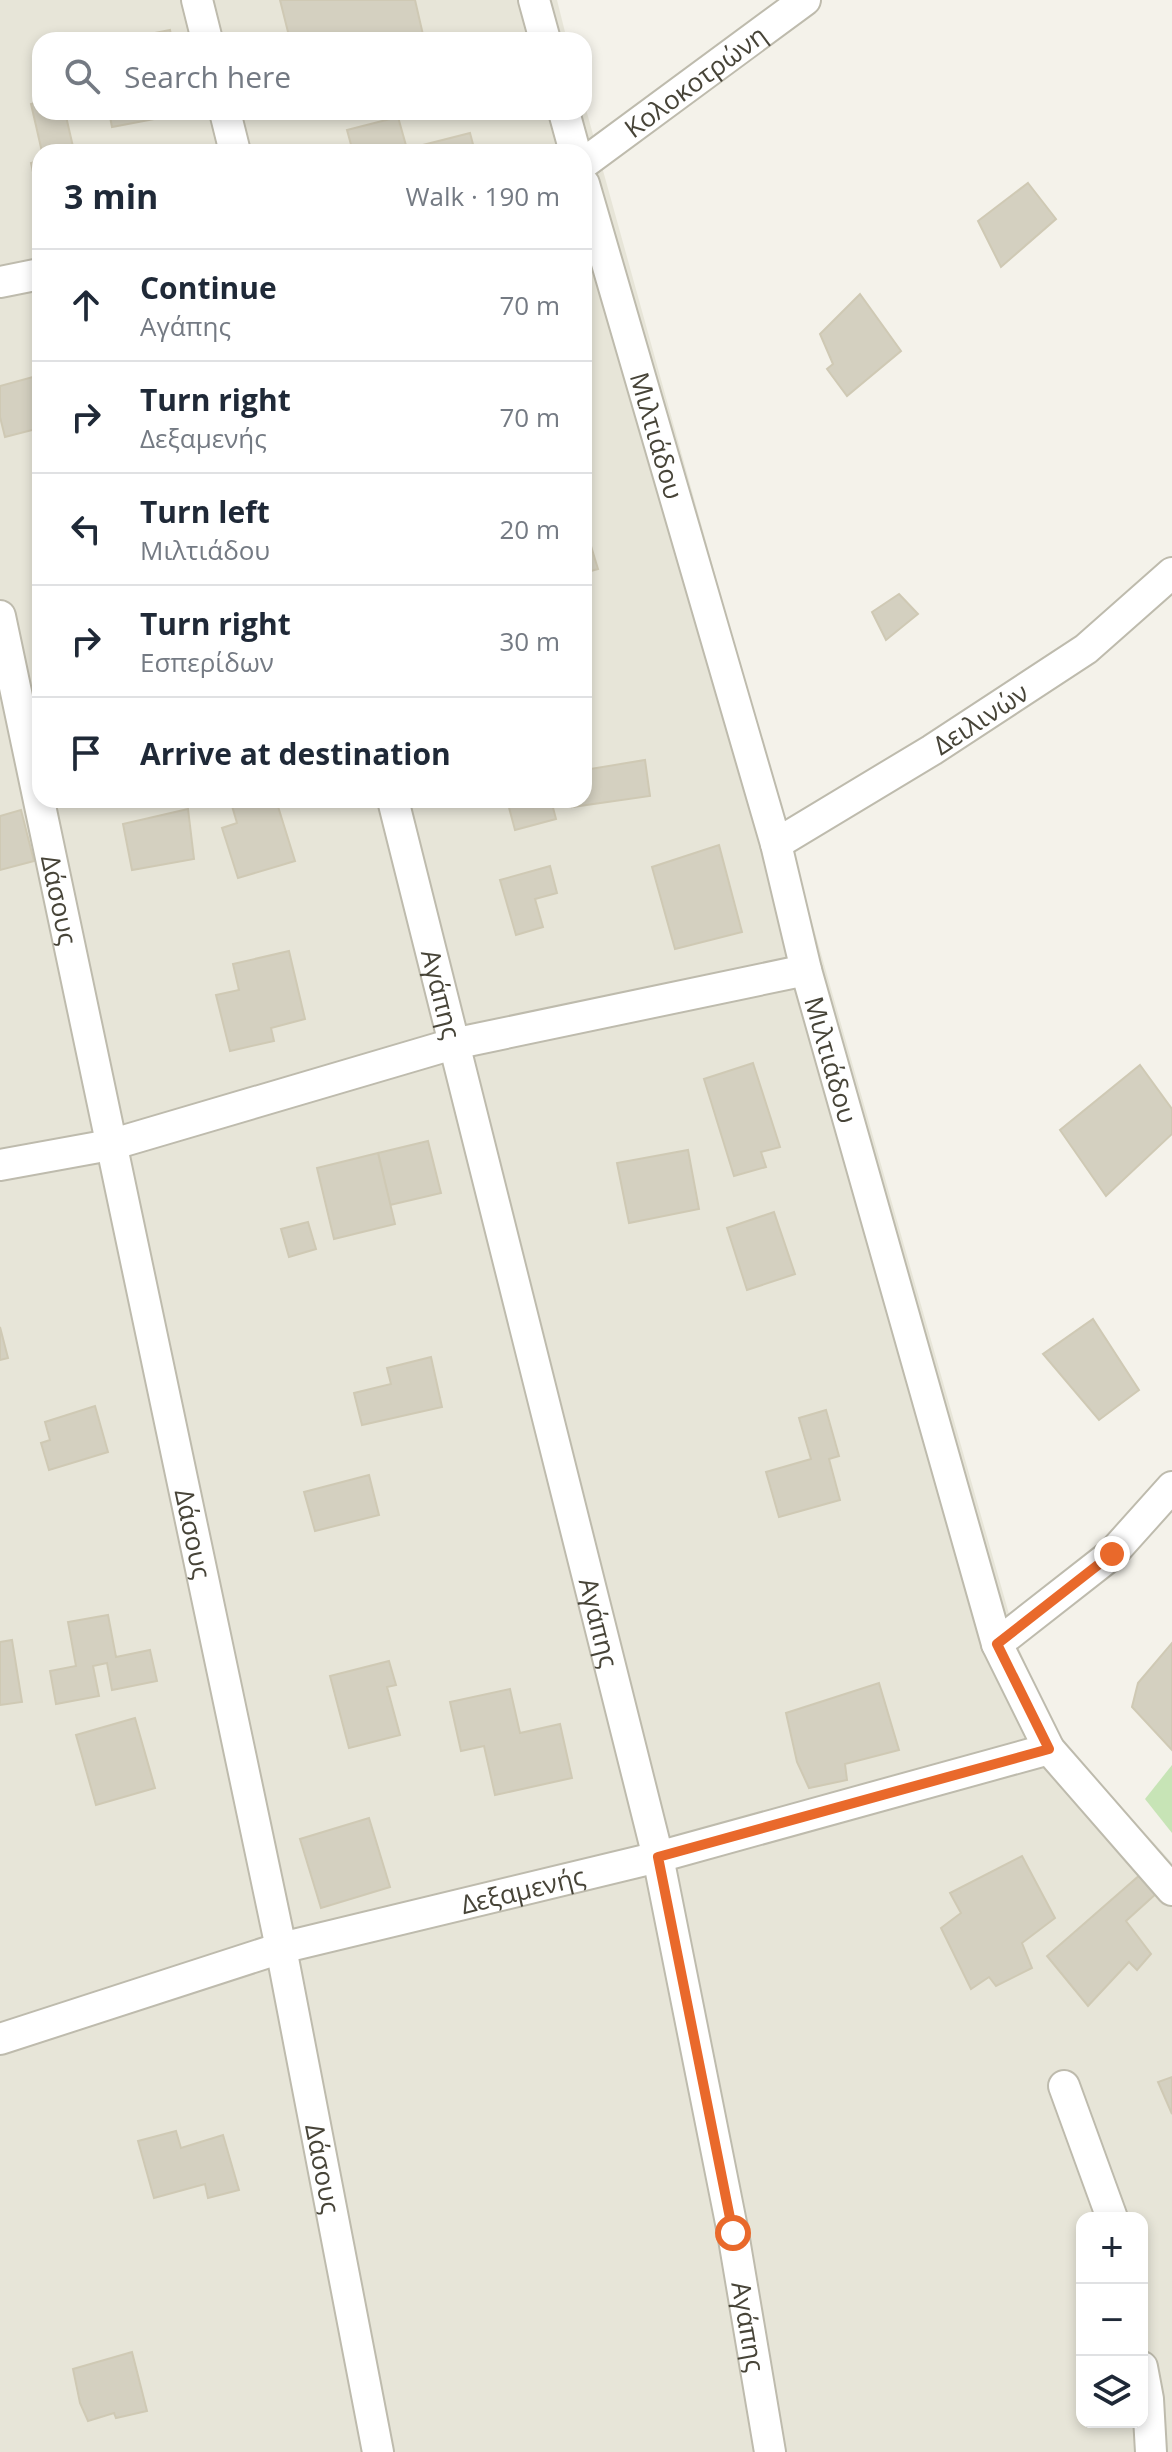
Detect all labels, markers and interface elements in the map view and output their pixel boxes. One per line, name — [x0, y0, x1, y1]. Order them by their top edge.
street label: Κολοκοτρώνη — [617, 17, 774, 146]
search box — [32, 32, 592, 120]
icon: search — [60, 54, 104, 98]
text: Search here — [124, 56, 291, 97]
text: 3 min — [64, 173, 158, 219]
text: Walk · 190 m — [406, 178, 560, 214]
text: Continue — [140, 267, 277, 308]
icon: ahead — [64, 283, 108, 327]
text: 70 m — [499, 287, 560, 323]
text: Αγάπης — [140, 308, 231, 344]
street label: Μιλτιάδου — [622, 368, 693, 503]
text: Turn right — [140, 379, 291, 420]
icon: right — [64, 395, 108, 439]
text: 70 m — [499, 399, 560, 435]
text: Δεξαμενής — [140, 420, 267, 456]
text: Turn left — [140, 491, 270, 532]
icon: left — [64, 507, 108, 551]
text: 20 m — [499, 511, 560, 547]
text: Μιλτιάδου — [140, 532, 270, 568]
text: Turn right — [140, 603, 291, 644]
icon: right — [64, 619, 108, 663]
text: 30 m — [499, 623, 560, 659]
text: Εσπερίδων — [140, 644, 274, 680]
street label: Δειλινών — [926, 674, 1035, 763]
icon: arrive — [64, 731, 108, 775]
text: Arrive at destination — [140, 733, 451, 774]
street label: Δάσους — [33, 852, 87, 948]
street label: Αγάπης — [413, 945, 470, 1043]
street label: Μιλτιάδου — [796, 992, 866, 1127]
street label: Δάσους — [167, 1486, 221, 1582]
route end — [1094, 1536, 1130, 1572]
street label: Αγάπης — [571, 1574, 628, 1671]
street label: Δεξαμενής — [457, 1857, 589, 1922]
street label: Δάσους — [297, 2121, 350, 2217]
map controls — [1076, 2212, 1148, 2428]
button: + — [1076, 2212, 1148, 2284]
route start — [715, 2215, 751, 2251]
street label: Αγάπης — [723, 2279, 774, 2374]
button: − — [1076, 2284, 1148, 2356]
button: layers — [1076, 2356, 1148, 2428]

